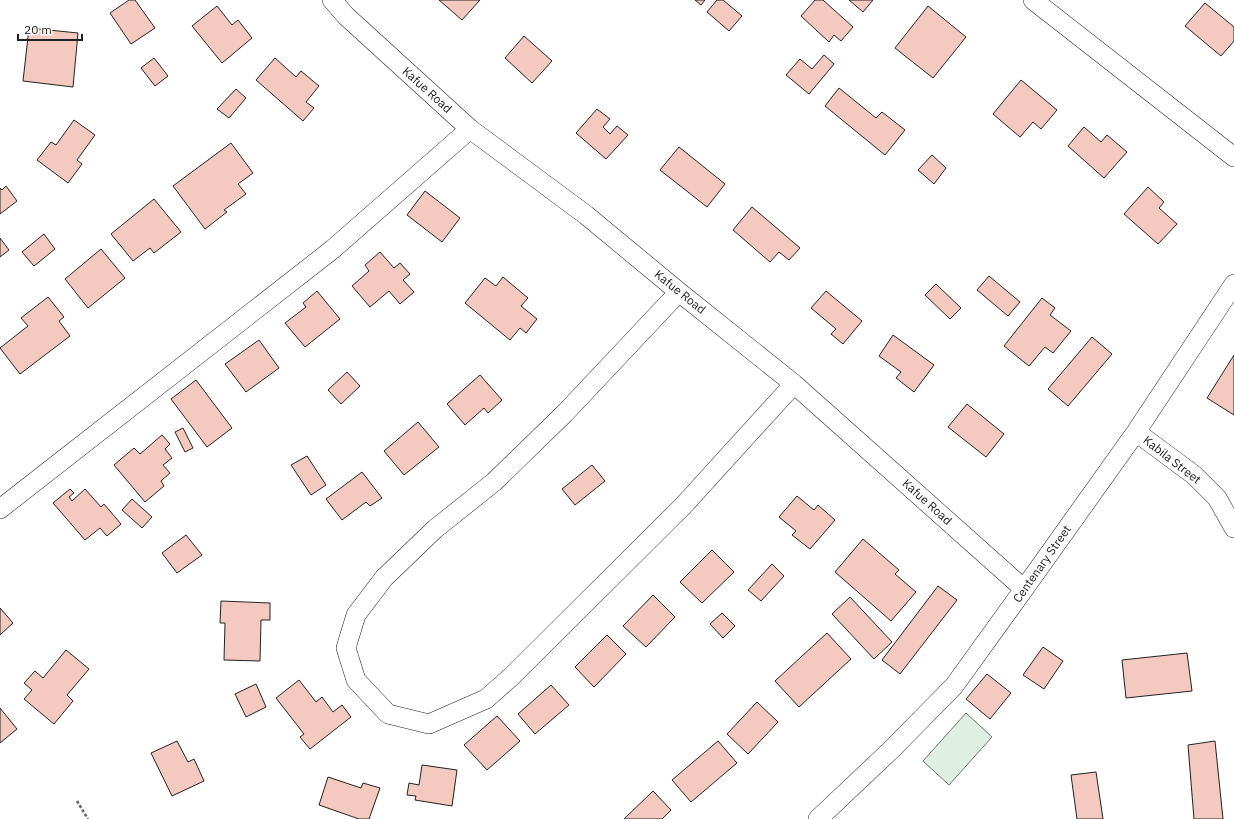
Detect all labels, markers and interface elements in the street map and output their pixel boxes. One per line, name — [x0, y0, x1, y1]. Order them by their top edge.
scale bar — [18, 16, 82, 42]
text: 20 m — [24, 22, 52, 37]
street label: Kafue Road — [399, 63, 455, 116]
street label: Kafue Road — [652, 266, 709, 317]
street label: Kabila Street — [1140, 432, 1204, 487]
street label: Kafue Road — [899, 475, 955, 528]
street label: Centenary Street — [1009, 522, 1074, 605]

